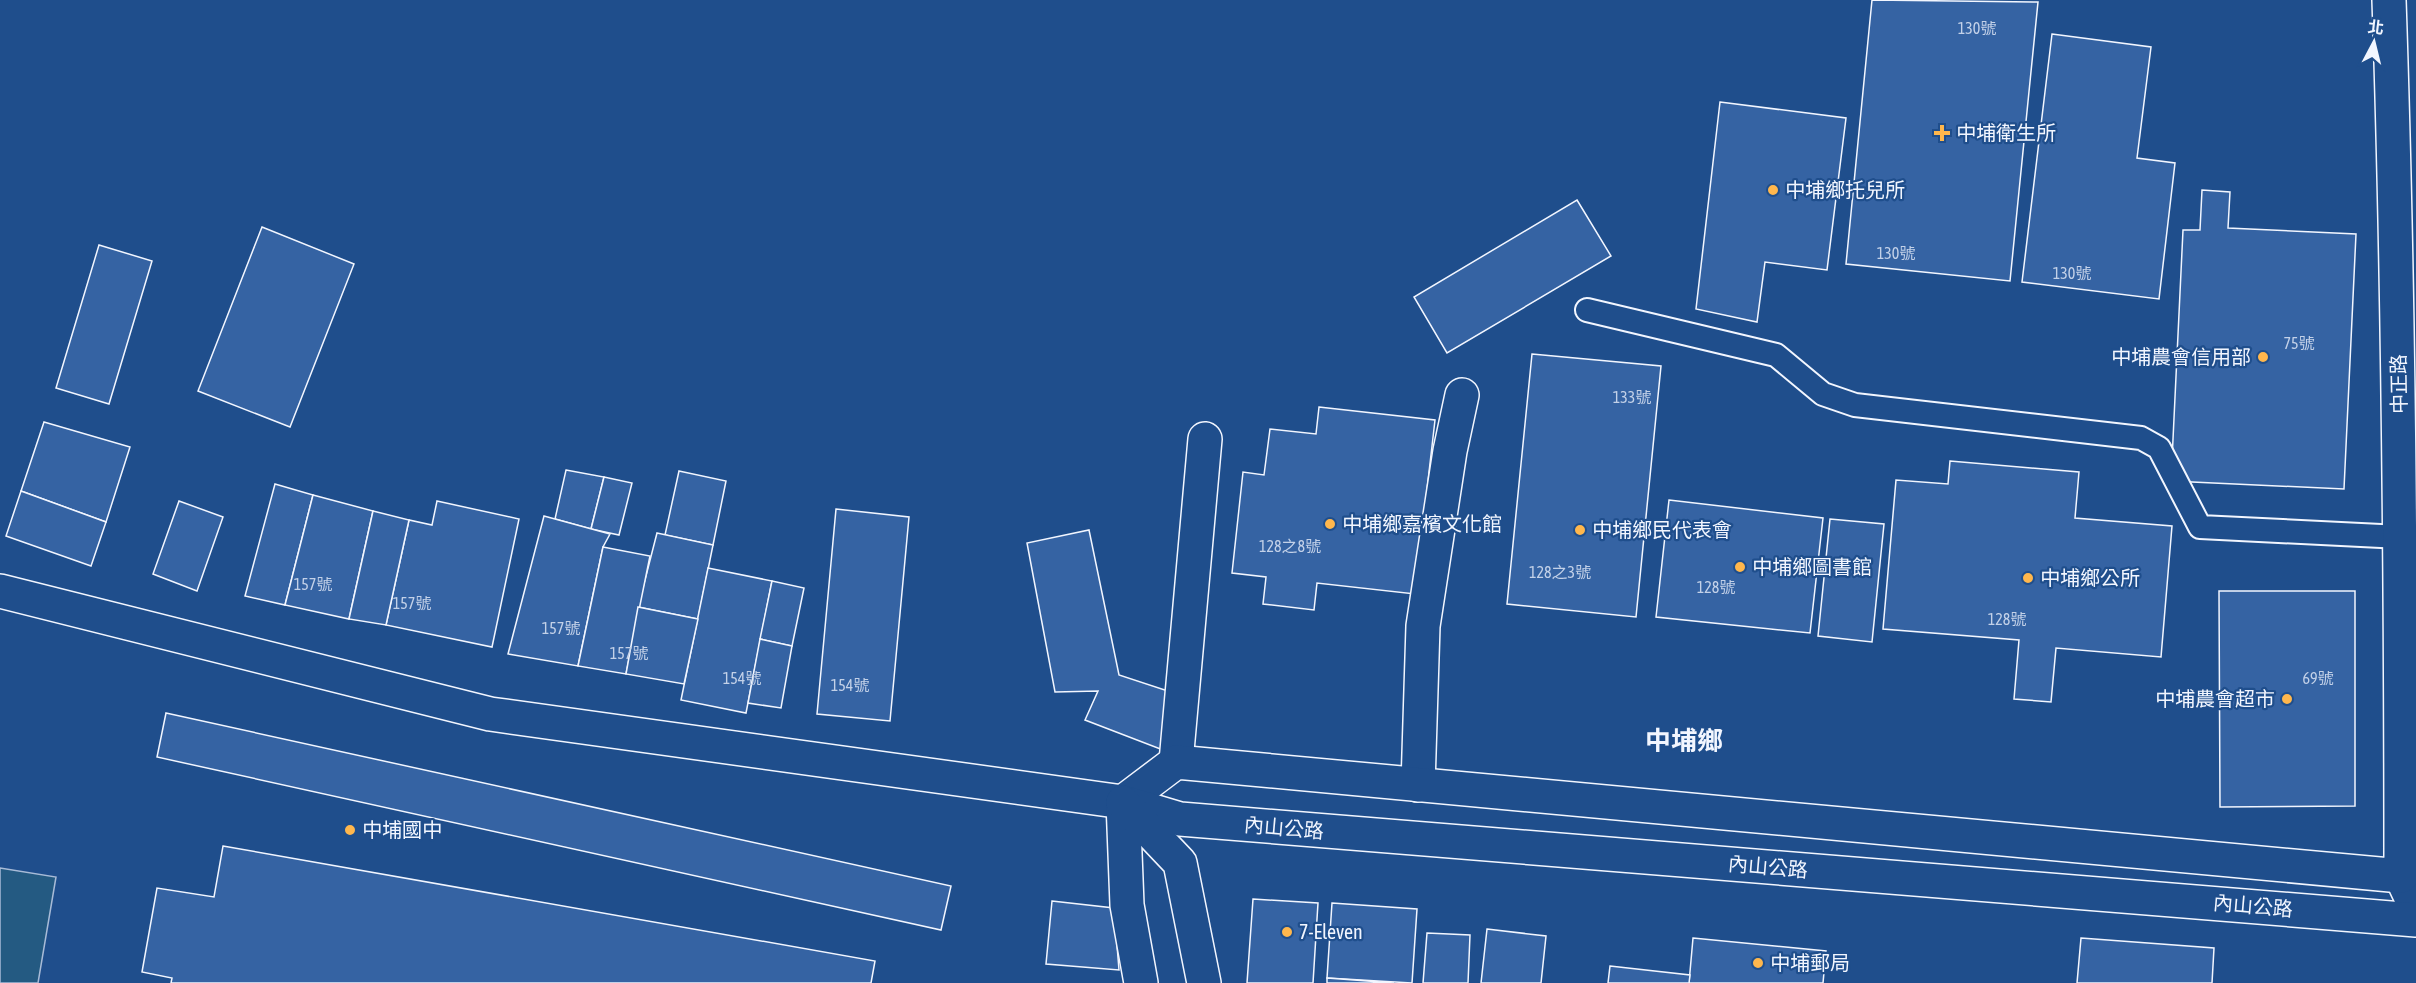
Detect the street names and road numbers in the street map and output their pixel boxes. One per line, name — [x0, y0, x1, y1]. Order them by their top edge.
street label: 中正路 — [2386, 354, 2411, 414]
street label: 內山公路 — [1243, 813, 1325, 842]
street label: 內山公路 — [1727, 852, 1809, 881]
street label: 內山公路 — [2212, 891, 2294, 920]

